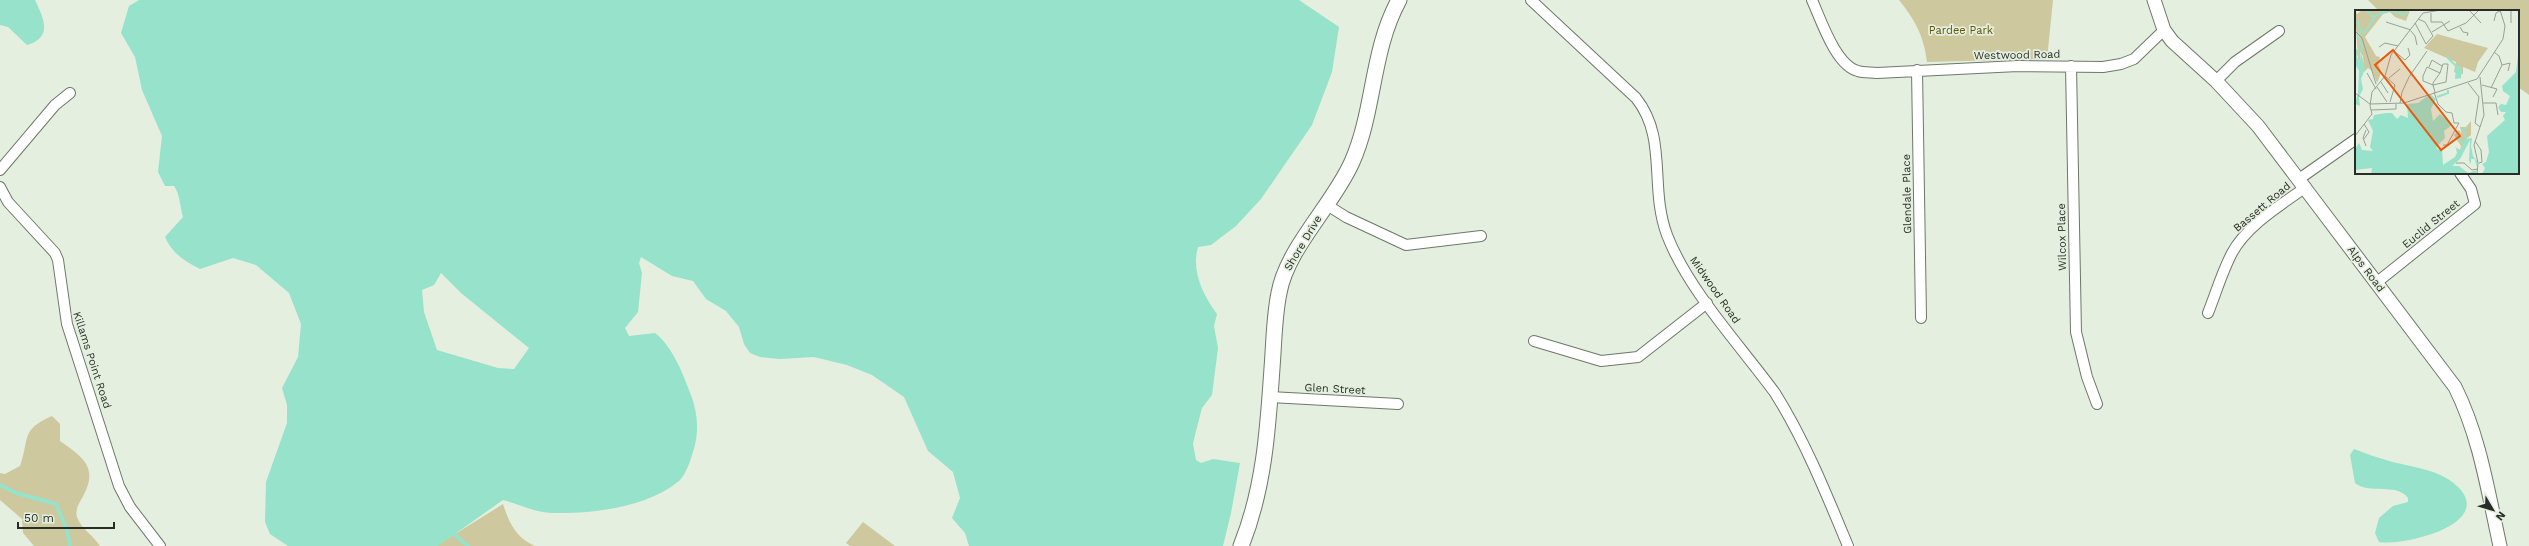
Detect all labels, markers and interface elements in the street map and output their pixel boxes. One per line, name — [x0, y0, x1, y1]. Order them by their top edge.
inset map — [2355, 10, 2519, 174]
park label: Pardee Park — [1929, 24, 1993, 37]
street label: Westwood Road — [1974, 48, 2060, 62]
street label: Glendale Place — [1900, 154, 1914, 234]
street label: Bassett Road — [2231, 179, 2293, 235]
street label: Euclid Street — [2400, 197, 2463, 251]
street label: Wilcox Place — [2055, 203, 2069, 271]
street label: Shore Drive — [1281, 213, 1325, 273]
street label: Alps Road — [2345, 244, 2387, 294]
street label: Midwood Road — [1687, 254, 1743, 326]
street label: Killams Point Road — [70, 310, 114, 410]
street label: Glen Street — [1304, 381, 1366, 397]
north arrow — [2473, 490, 2513, 530]
scale bar — [18, 504, 114, 530]
text: N — [2493, 509, 2508, 523]
text: 50 m — [24, 511, 54, 525]

